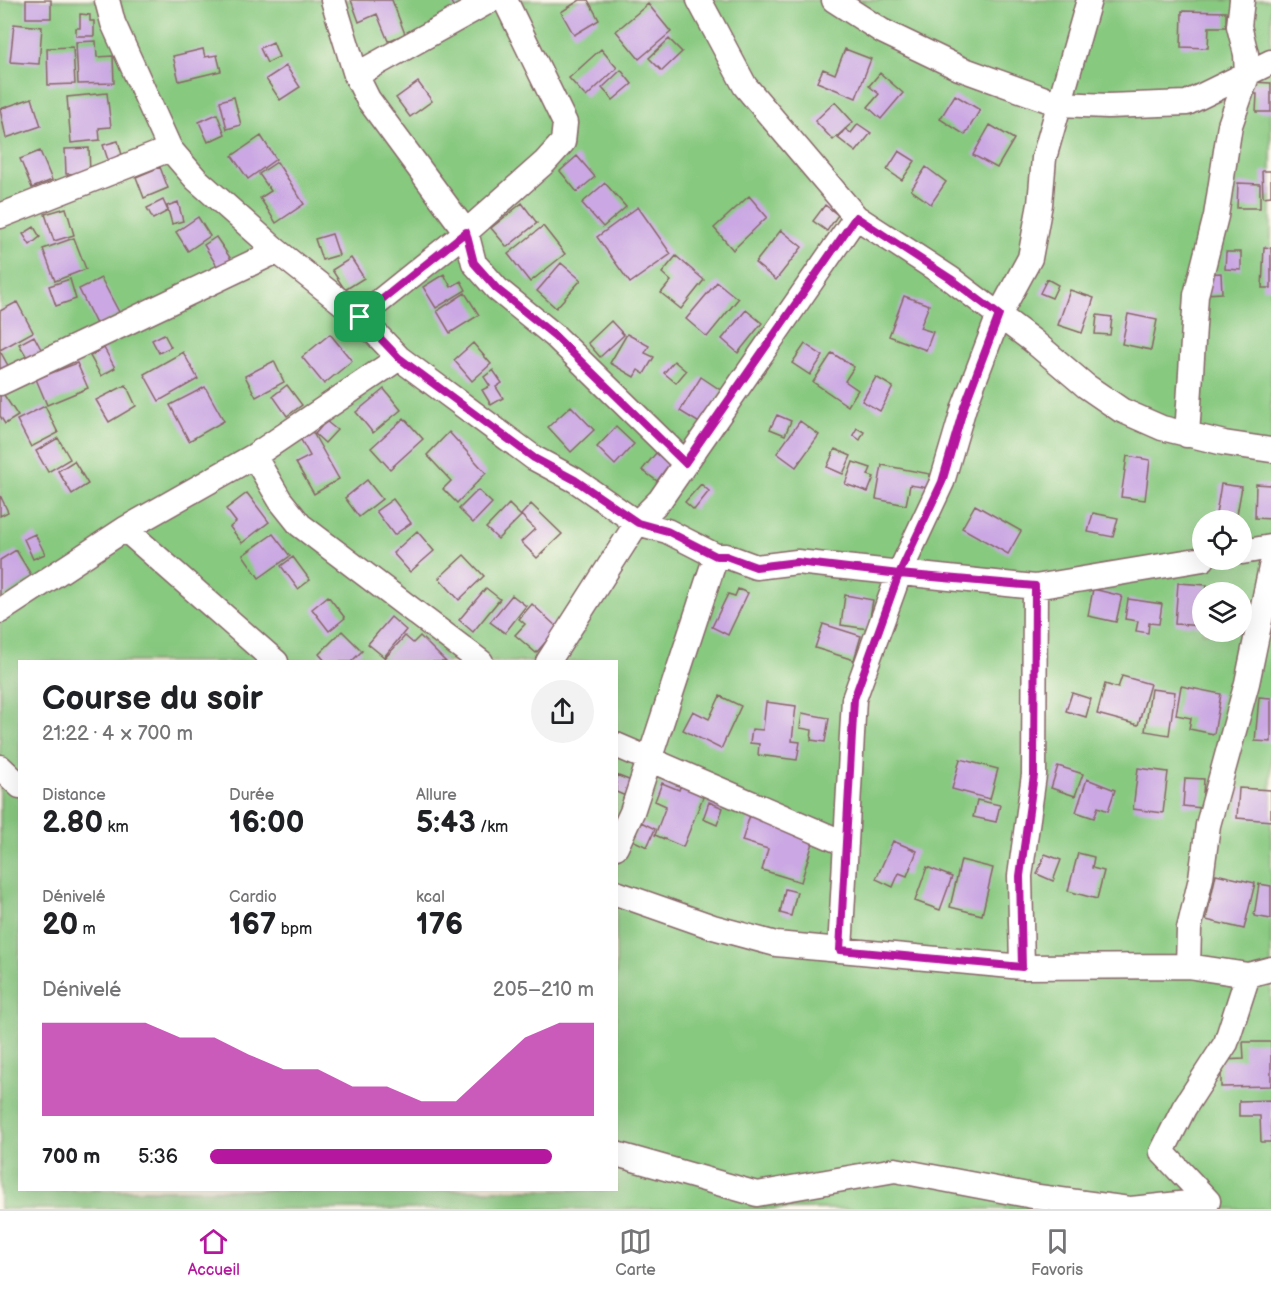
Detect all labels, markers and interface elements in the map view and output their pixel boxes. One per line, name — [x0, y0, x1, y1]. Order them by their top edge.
pin — [334, 291, 385, 342]
icon: arrive — [343, 300, 376, 333]
map controls — [1192, 510, 1252, 642]
button: locate — [1192, 510, 1252, 570]
button: layers — [1192, 582, 1252, 642]
text: Course du soir — [42, 679, 263, 719]
button: share — [531, 680, 594, 743]
text: 21:22 · 4 × 700 m — [42, 722, 193, 746]
text: Distance — [42, 786, 106, 805]
text: Durée — [229, 786, 274, 805]
text: Allure — [416, 786, 457, 805]
text: 2.80 — [42, 805, 103, 841]
text: 16:00 — [229, 805, 304, 841]
text: 5:43 — [416, 805, 476, 841]
text: km — [103, 818, 129, 837]
text: /km — [476, 818, 508, 837]
text: Dénivelé — [42, 888, 105, 907]
text: Cardio — [229, 888, 277, 907]
text: kcal — [416, 888, 445, 907]
text: 20 — [42, 907, 78, 943]
text: 167 — [229, 907, 276, 943]
text: 176 — [416, 907, 463, 943]
text: m — [78, 920, 96, 939]
text: bpm — [276, 920, 312, 939]
text: Dénivelé — [42, 978, 121, 1002]
text: 205–210 m — [493, 978, 594, 1002]
text: 700 m — [42, 1145, 100, 1169]
text: 5:36 — [138, 1145, 178, 1169]
tab: Accueil — [188, 1225, 240, 1280]
tab: Carte — [615, 1225, 656, 1280]
tab: Favoris — [1031, 1225, 1083, 1280]

